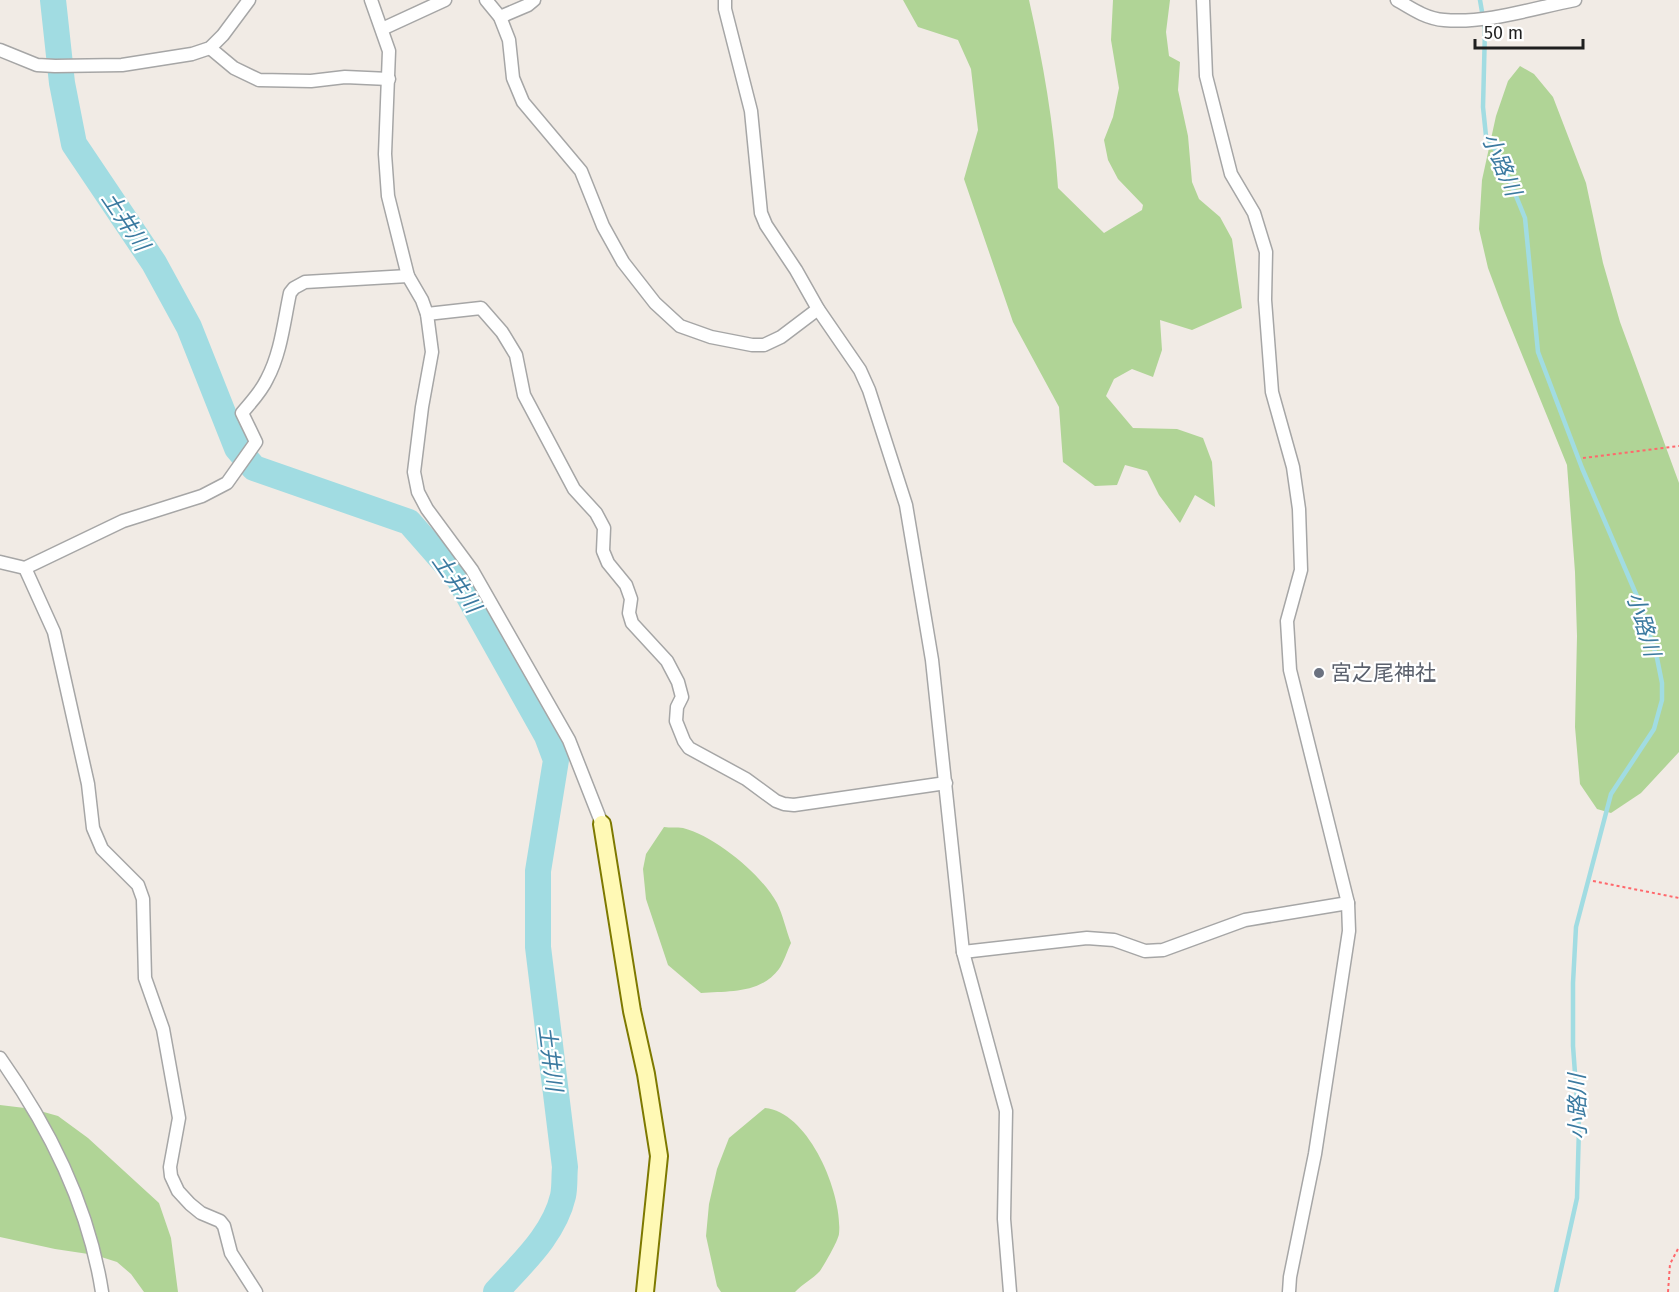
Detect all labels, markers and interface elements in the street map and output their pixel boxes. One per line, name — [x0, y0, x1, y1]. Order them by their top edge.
scale bar — [1475, 12, 1583, 50]
text: 50 m — [1484, 22, 1523, 44]
water label: 小路川 — [1476, 129, 1528, 202]
water label: 土井川 — [96, 186, 156, 258]
water label: 土井川 — [427, 549, 488, 620]
water label: 小路川 — [1621, 589, 1667, 662]
place label: 宮之尾神社 — [1331, 660, 1436, 686]
marker: 宮之尾神社 — [1312, 666, 1326, 680]
water label: 土井川 — [533, 1024, 568, 1094]
water label: 小路川 — [1563, 1072, 1592, 1140]

